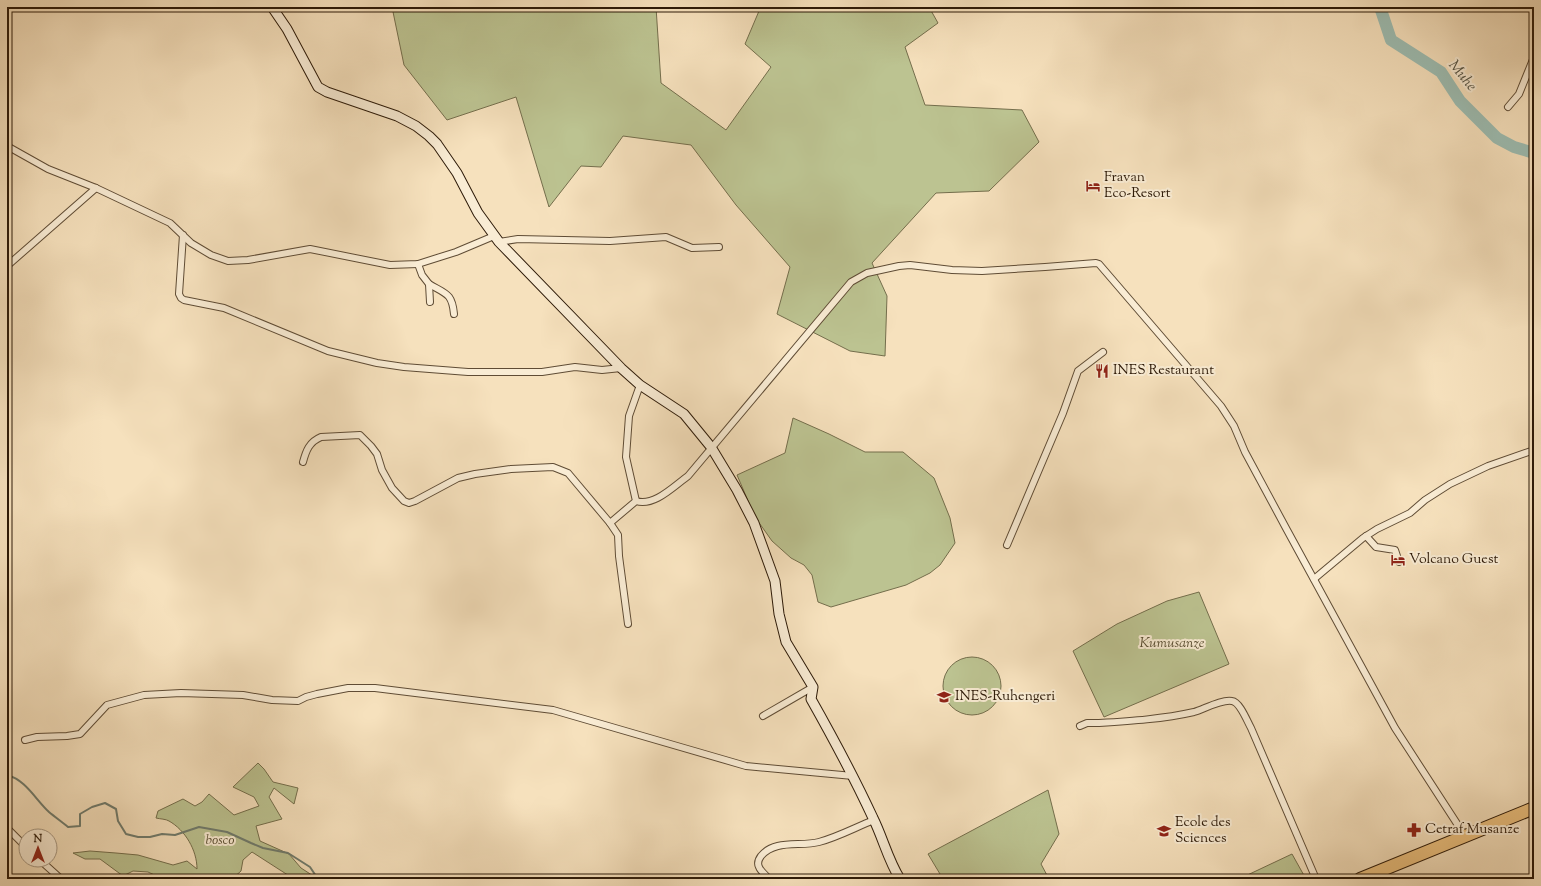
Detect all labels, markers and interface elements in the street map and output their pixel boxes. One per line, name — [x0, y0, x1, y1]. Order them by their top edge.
water label: Muhe — [1443, 56, 1481, 96]
place label: Fravan Eco-Resort — [1104, 168, 1171, 204]
hotel icon: Fravan Eco-Resort — [1085, 178, 1101, 194]
place label: INES Restaurant — [1113, 361, 1214, 381]
restaurant icon: INES Restaurant — [1094, 363, 1110, 379]
place label: Volcano Guest — [1409, 550, 1498, 570]
hotel icon: Volcano Guest — [1390, 552, 1406, 568]
park label: Kumusanze — [1139, 634, 1205, 654]
place label: INES-Ruhengeri — [955, 687, 1055, 707]
school or university icon: INES-Ruhengeri — [936, 689, 952, 705]
place label: Ecole des Sciences — [1175, 813, 1230, 849]
place label: Cetraf Musanze — [1425, 820, 1519, 840]
pharmacy icon: Cetraf Musanze — [1406, 822, 1422, 838]
school or university icon: Ecole des Sciences — [1156, 823, 1172, 839]
north arrow — [18, 828, 58, 868]
text: N — [33, 831, 43, 847]
park label: bosco — [205, 831, 235, 851]

